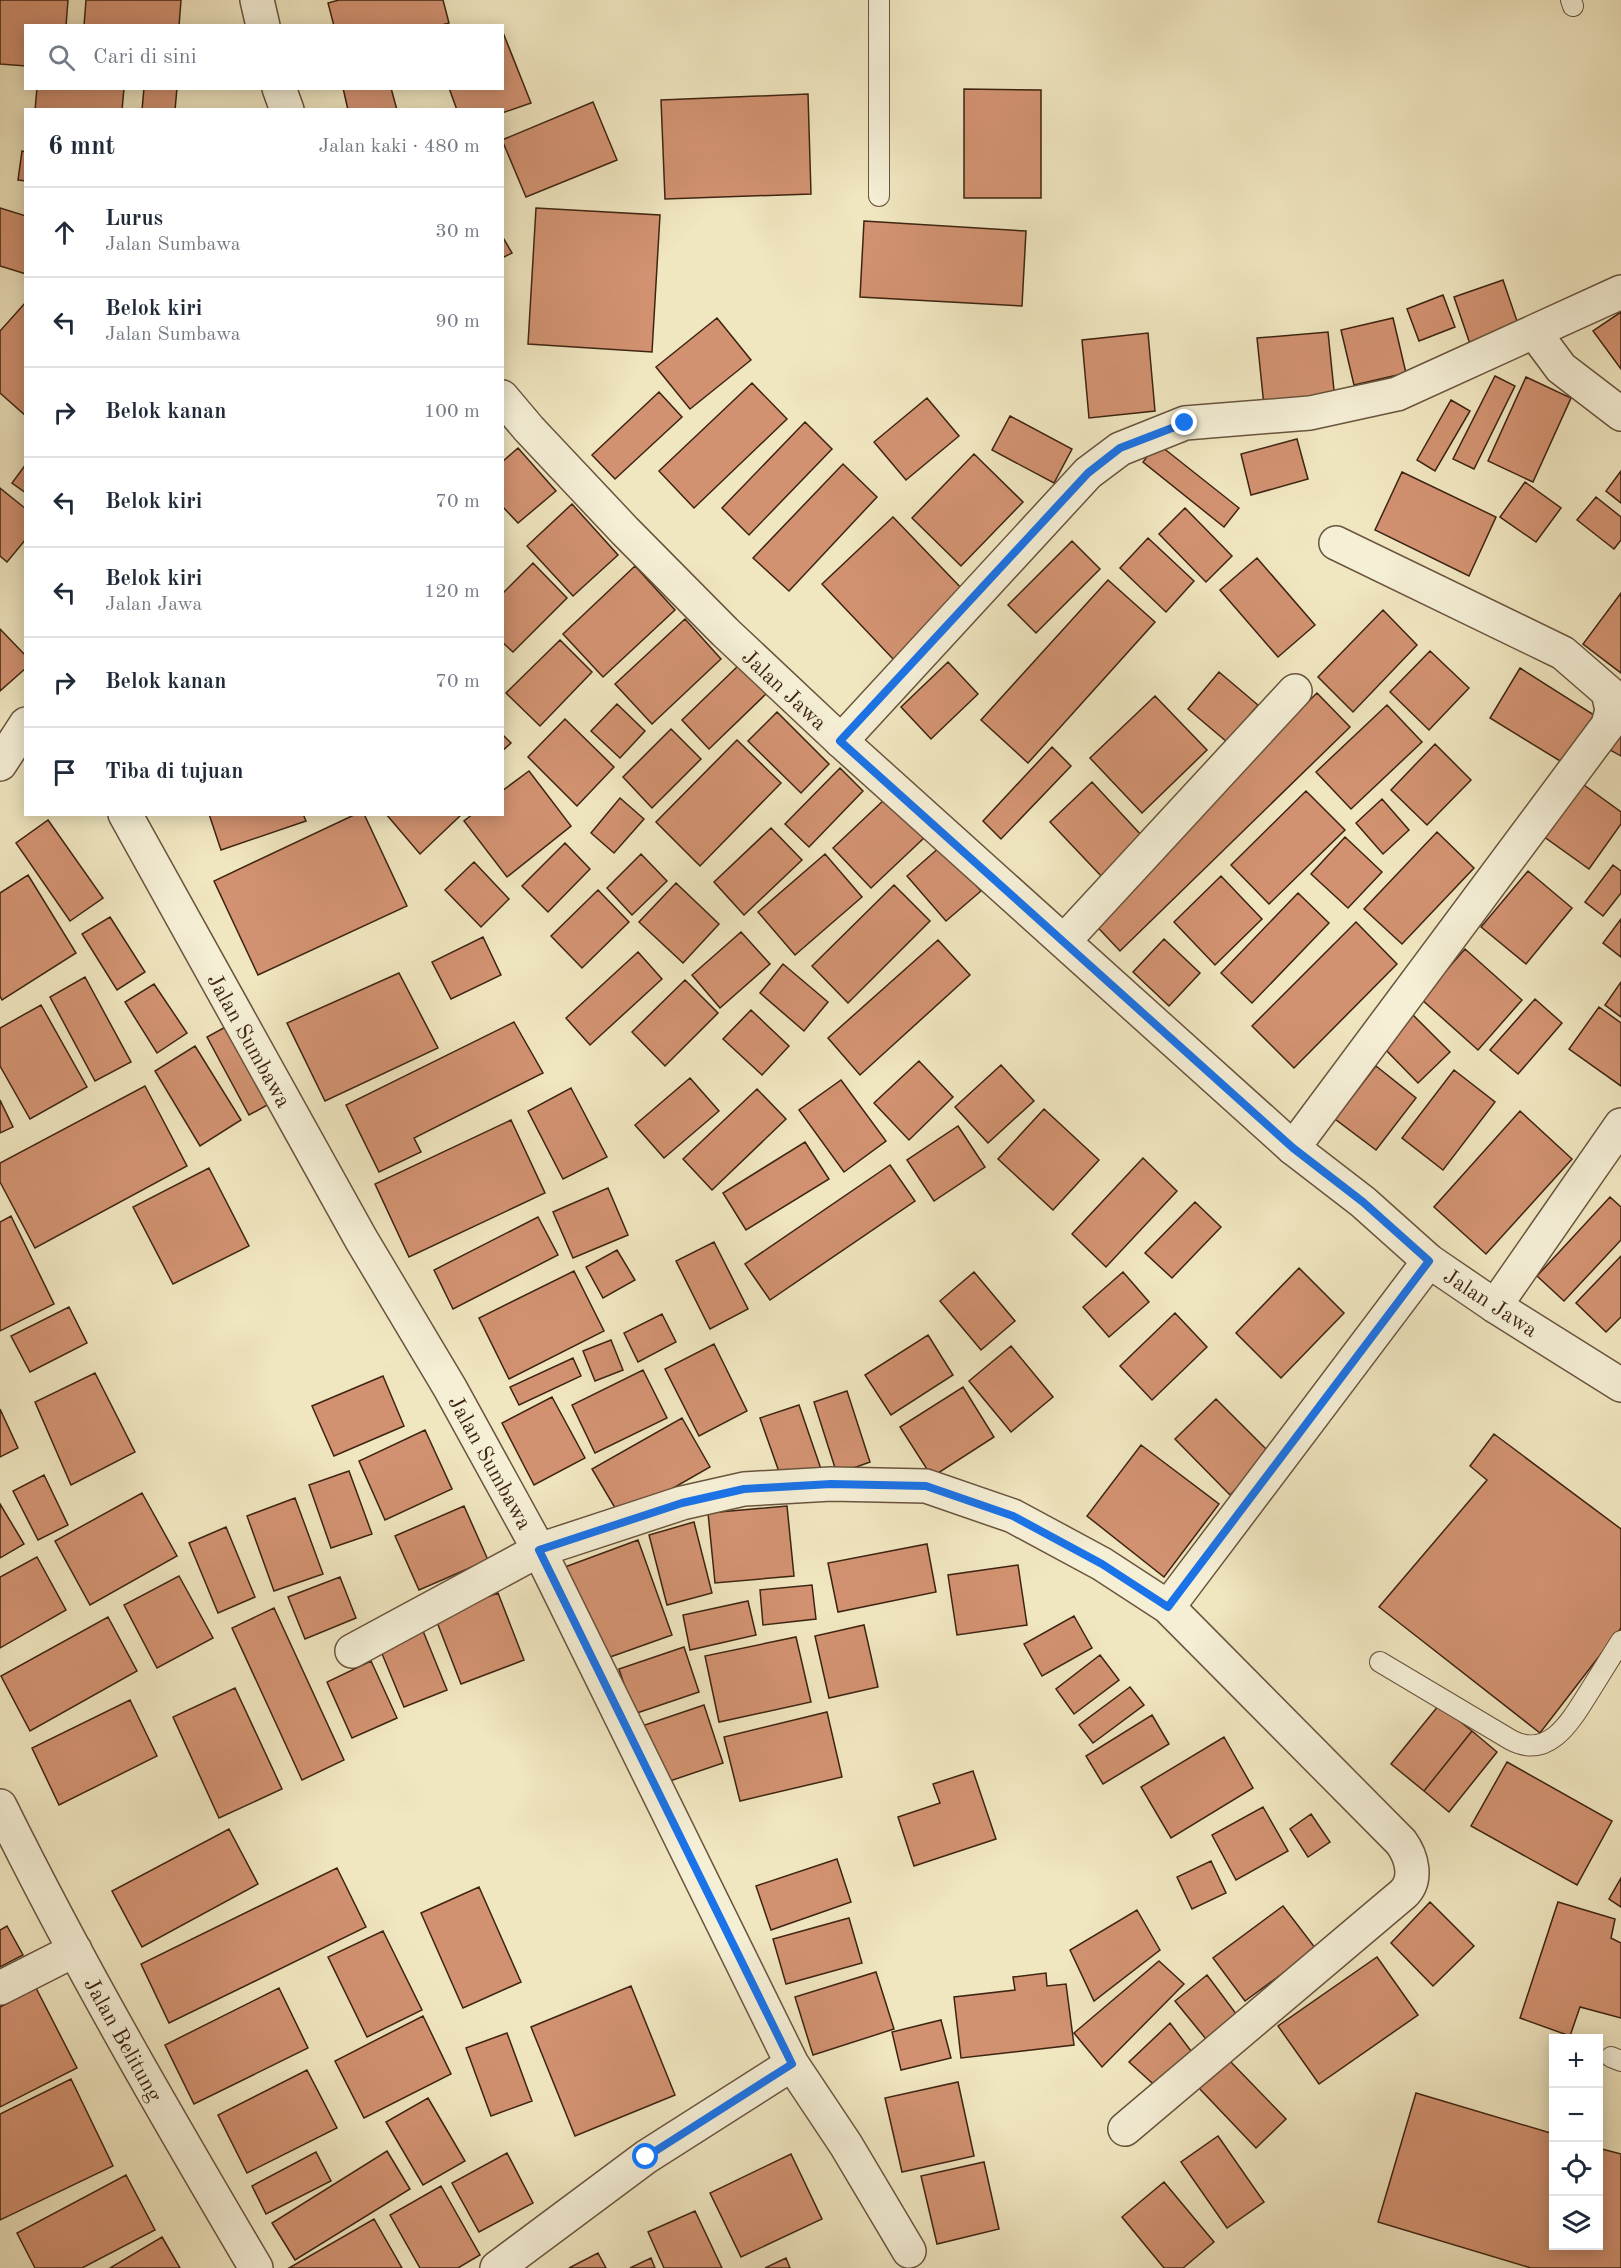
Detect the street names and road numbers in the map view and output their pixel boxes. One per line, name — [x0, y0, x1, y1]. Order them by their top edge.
street label: Jalan Jawa — [737, 646, 830, 735]
street label: Jalan Sumbawa — [202, 970, 294, 1112]
street label: Jalan Jawa — [1439, 1265, 1541, 1342]
street label: Jalan Sumbawa — [443, 1392, 535, 1534]
street label: Jalan Belitung — [79, 1974, 165, 2106]

